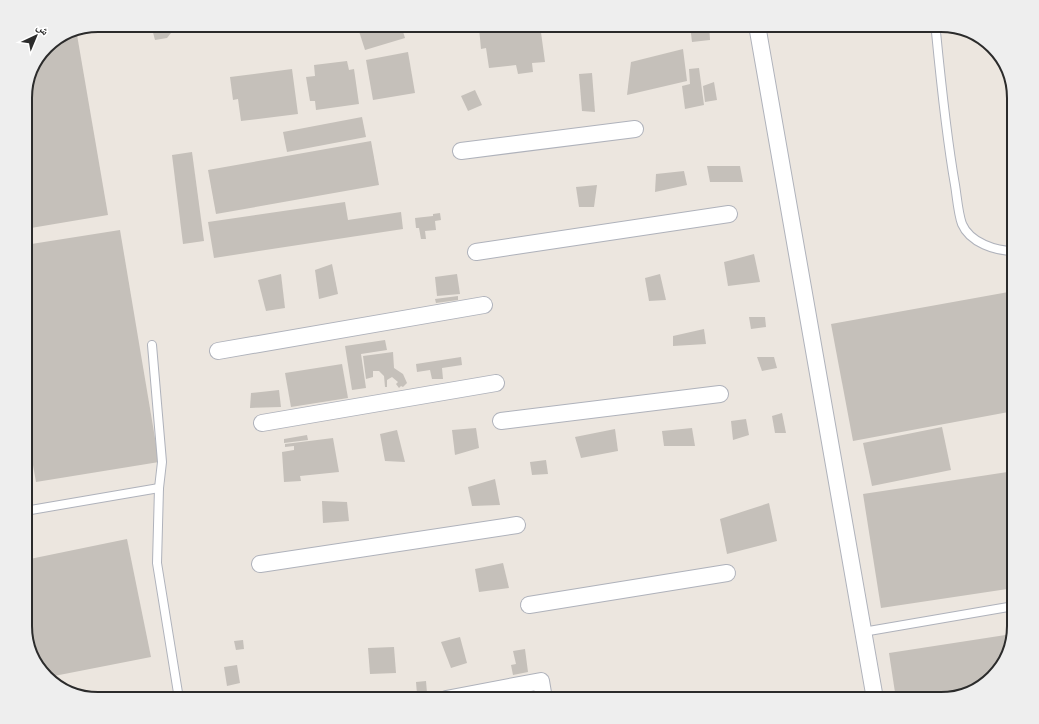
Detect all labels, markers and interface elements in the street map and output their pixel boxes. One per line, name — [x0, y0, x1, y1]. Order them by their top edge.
north arrow — [16, 16, 56, 56]
text: ش — [33, 20, 52, 39]

